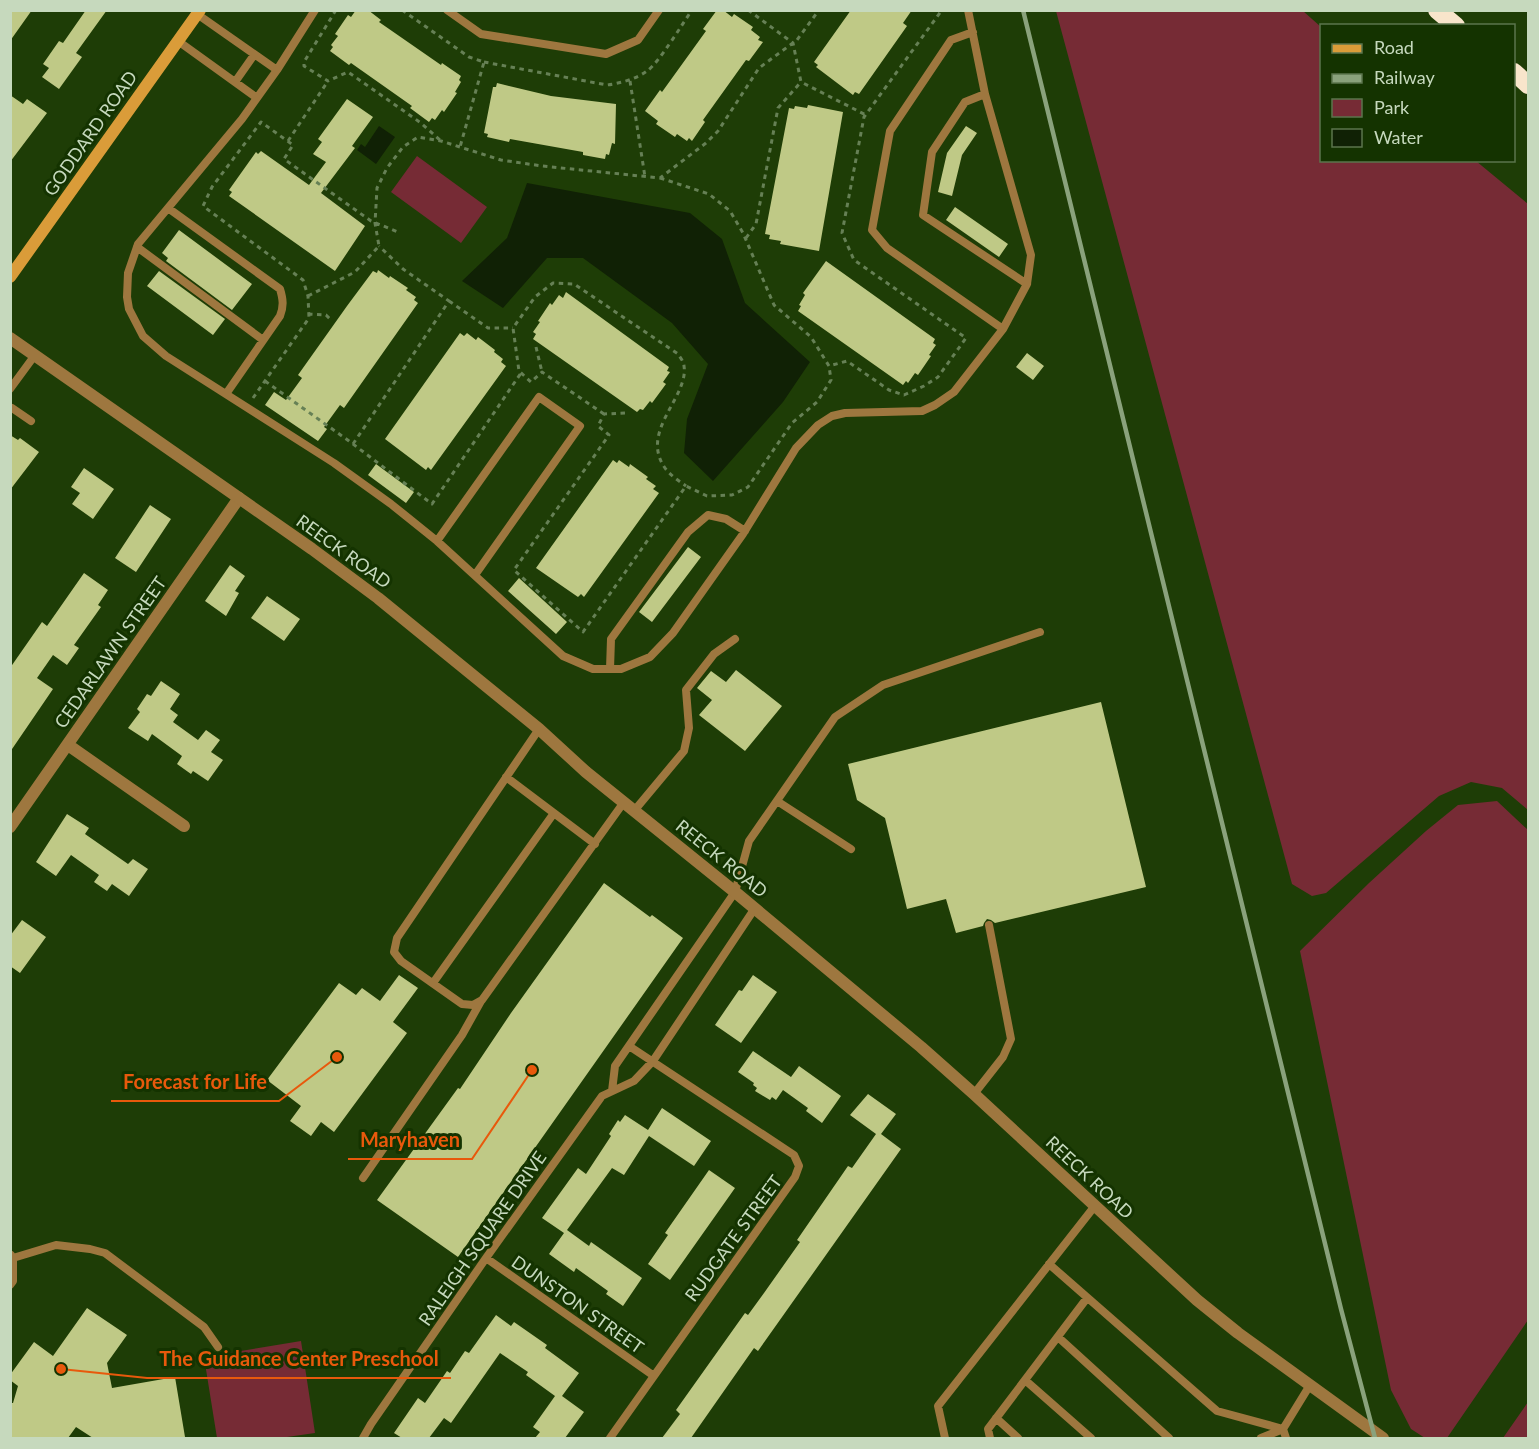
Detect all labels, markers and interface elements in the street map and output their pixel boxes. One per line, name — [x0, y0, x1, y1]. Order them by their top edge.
legend — [1320, 24, 1515, 162]
text: Road — [1374, 36, 1414, 58]
street label: GODDARD ROAD — [39, 66, 141, 200]
text: Railway — [1374, 66, 1435, 88]
text: Park — [1374, 96, 1410, 118]
text: Water — [1374, 126, 1423, 148]
street label: REECK ROAD — [292, 509, 396, 593]
street label: CEDARLAWN STREET — [49, 572, 171, 732]
street label: REECK ROAD — [672, 814, 772, 902]
callout: Forecast for Life — [111, 1063, 279, 1101]
text: Forecast for Life — [123, 1069, 267, 1093]
callout: Maryhaven — [348, 1121, 472, 1159]
text: Maryhaven — [360, 1127, 460, 1151]
street label: REECK ROAD — [1042, 1131, 1138, 1223]
street label: RALEIGH SQUARE DRIVE — [413, 1147, 551, 1329]
street label: RUDGATE STREET — [680, 1170, 786, 1305]
street label: DUNSTON STREET — [508, 1250, 649, 1358]
callout: The Guidance Center Preschool — [147, 1340, 451, 1378]
text: The Guidance Center Preschool — [159, 1346, 439, 1370]

